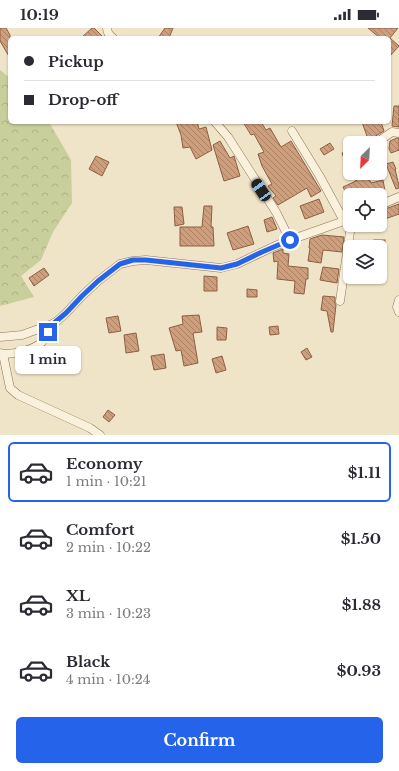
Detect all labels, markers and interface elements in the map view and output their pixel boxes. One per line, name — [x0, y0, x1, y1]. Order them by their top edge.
text: 10:19 — [20, 5, 59, 24]
text: Pickup — [48, 52, 104, 71]
text: Drop-off — [48, 90, 118, 109]
north arrow — [343, 136, 387, 180]
map controls — [343, 136, 387, 284]
car — [249, 177, 273, 203]
button: locate — [343, 188, 387, 232]
route start — [281, 231, 299, 249]
button: layers — [343, 240, 387, 284]
route end — [39, 323, 57, 341]
callout: 1 min — [15, 346, 81, 374]
text: 1 min — [29, 351, 67, 368]
icon: car — [18, 454, 54, 490]
text: Economy — [66, 454, 143, 473]
text: $1.11 — [348, 463, 381, 482]
text: 1 min · 10:21 — [66, 473, 147, 490]
icon: car — [18, 520, 54, 556]
text: Comfort — [66, 520, 134, 539]
text: $1.50 — [341, 529, 381, 548]
text: 2 min · 10:22 — [66, 539, 151, 556]
icon: car — [18, 586, 54, 622]
text: XL — [66, 586, 90, 605]
text: $1.88 — [342, 595, 381, 614]
text: 3 min · 10:23 — [66, 605, 151, 622]
icon: car — [18, 652, 54, 688]
text: Black — [66, 652, 110, 671]
text: $0.93 — [337, 661, 381, 680]
text: 4 min · 10:24 — [66, 671, 150, 688]
button: Confirm — [16, 717, 383, 763]

